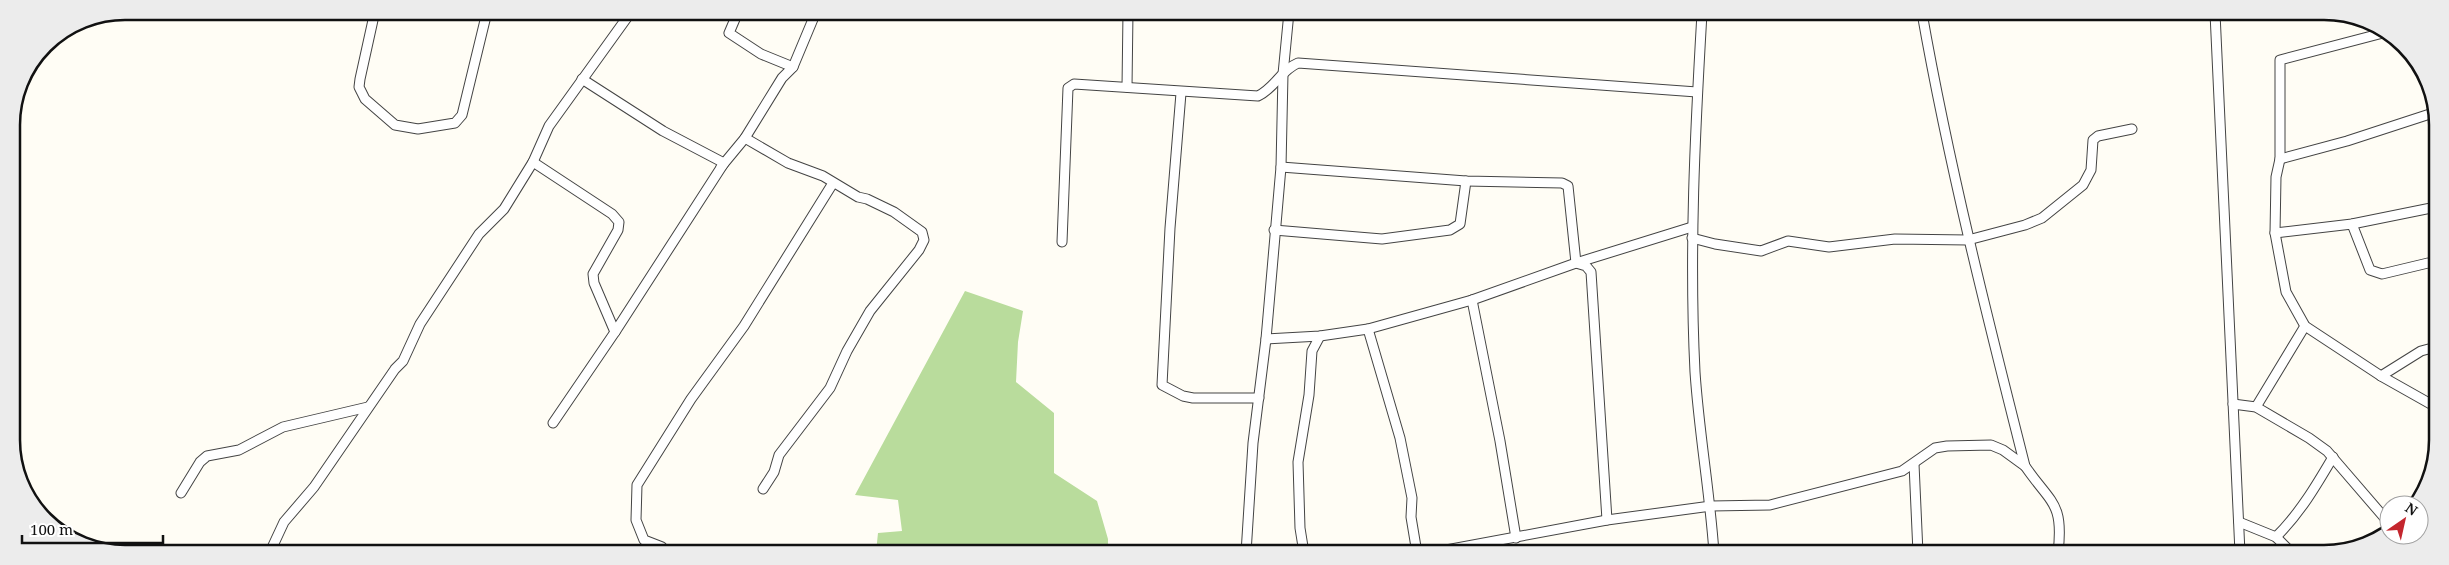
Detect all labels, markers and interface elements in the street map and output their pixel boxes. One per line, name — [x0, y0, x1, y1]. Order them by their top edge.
north arrow — [2379, 495, 2429, 545]
text: N — [2402, 498, 2421, 520]
scale bar — [22, 512, 164, 544]
text: 100 m — [30, 519, 73, 539]

